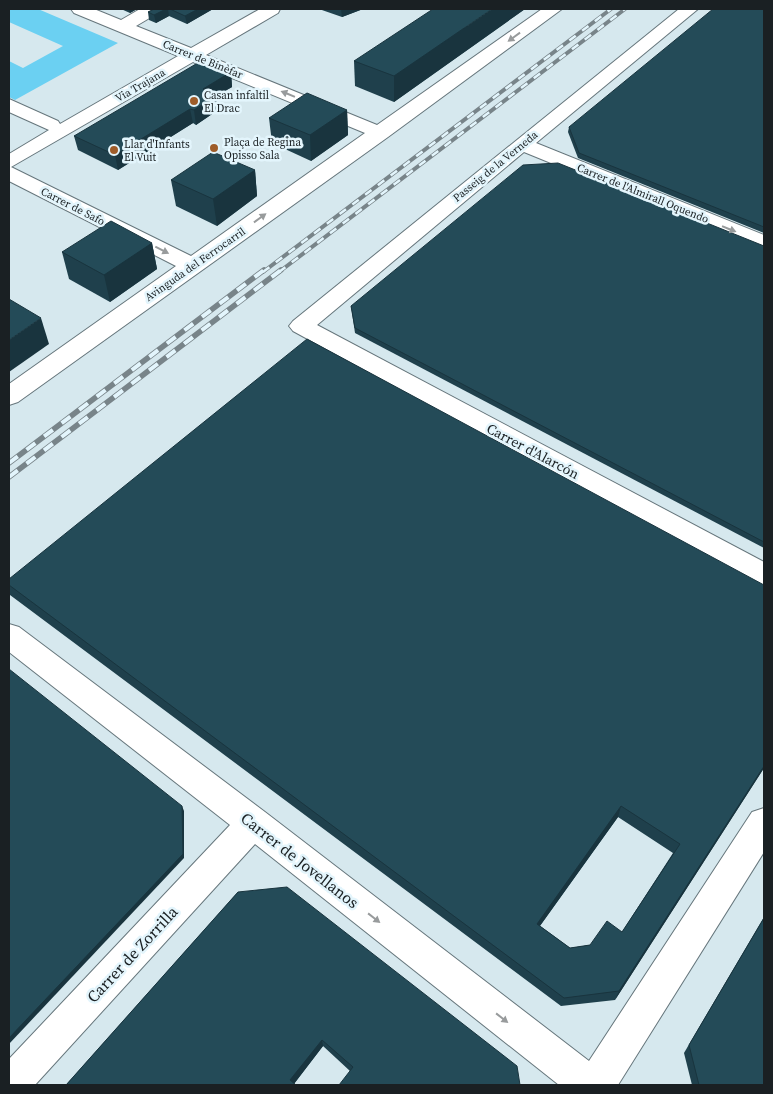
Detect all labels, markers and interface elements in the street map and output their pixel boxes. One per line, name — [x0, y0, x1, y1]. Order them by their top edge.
one-way arrow — [507, 32, 521, 42]
street label: Carrer de Binèfar — [160, 37, 246, 83]
street label: Via Trajana — [112, 65, 168, 106]
place label: Casan infaltil El Drac — [204, 88, 269, 116]
one-way arrow — [280, 90, 295, 97]
marker: Casan infaltil El Drac — [188, 95, 200, 107]
street label: Passeig de la Verneda — [450, 127, 541, 205]
place label: Plaça de Regina Opisso Sala — [224, 135, 301, 163]
place label: Llar d'Infants El Vuit — [124, 137, 190, 165]
marker: Plaça de Regina Opisso Sala — [208, 142, 220, 154]
marker: Llar d'Infants El Vuit — [108, 144, 120, 156]
street label: Carrer de l'Almirall Oquendo — [575, 160, 711, 227]
street label: Carrer de Safo — [38, 184, 107, 229]
one-way arrow — [254, 213, 267, 223]
street label: Avinguda del Ferrocarril — [142, 224, 249, 305]
one-way arrow — [722, 225, 736, 233]
one-way arrow — [155, 247, 169, 255]
street label: Carrer d'Alarcón — [483, 418, 583, 484]
street label: Carrer de Jovellanos — [236, 807, 364, 913]
street label: Carrer de Zorrilla — [81, 900, 183, 1007]
one-way arrow — [367, 913, 381, 923]
one-way arrow — [495, 1013, 508, 1024]

